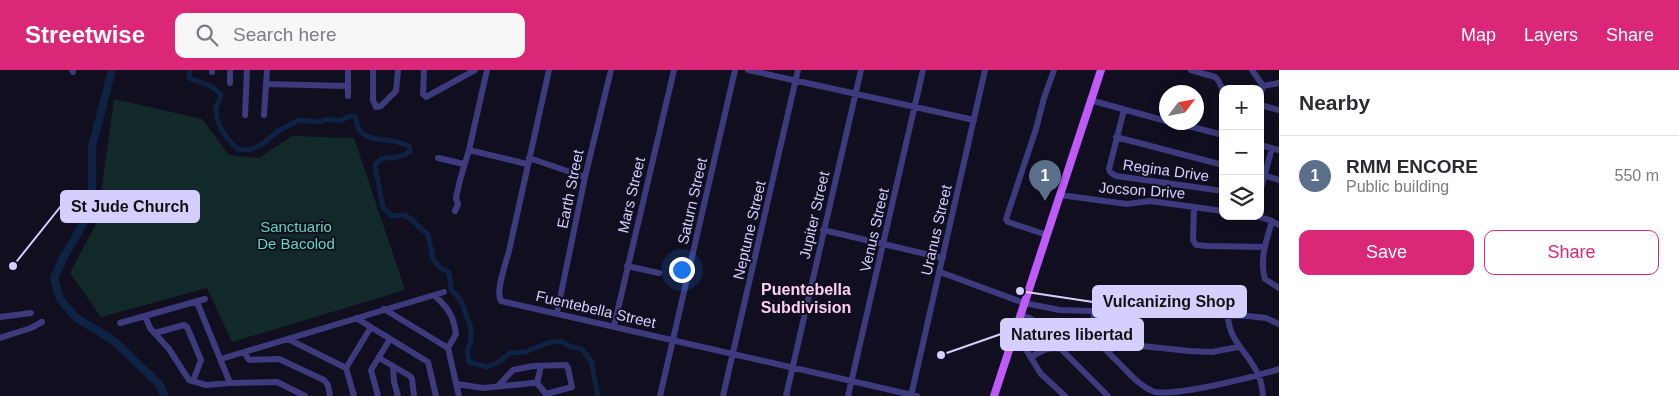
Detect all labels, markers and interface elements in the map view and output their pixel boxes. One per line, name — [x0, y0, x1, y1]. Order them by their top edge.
search box — [175, 13, 525, 58]
text: Streetwise — [25, 21, 145, 48]
icon: search — [193, 21, 221, 49]
text: Search here — [233, 24, 337, 45]
text: Map — [1461, 25, 1496, 45]
text: Layers — [1524, 25, 1578, 45]
text: Share — [1606, 25, 1654, 45]
north arrow — [1159, 85, 1204, 130]
map controls — [1219, 85, 1264, 220]
button: + — [1219, 85, 1264, 130]
text: Nearby — [1299, 91, 1370, 114]
button: − — [1219, 130, 1264, 175]
street label: Earth Street — [553, 147, 587, 230]
street label: Mars Street — [614, 155, 648, 235]
street label: Saturn Street — [674, 155, 710, 246]
street label: Regina Drive — [1122, 156, 1210, 184]
text: RMM ENCORE — [1346, 156, 1478, 177]
pin: 1 — [1029, 160, 1061, 201]
text: 1 — [1311, 167, 1319, 184]
text: 550 m — [1615, 167, 1659, 184]
street label: Jupiter Street — [796, 169, 833, 260]
button: layers — [1219, 175, 1264, 220]
street label: Neptune Street — [729, 178, 769, 281]
street label: Jocson Drive — [1098, 178, 1186, 202]
text: Public building — [1346, 178, 1449, 195]
street label: Uranus Street — [917, 182, 955, 277]
street label: Venus Street — [856, 185, 892, 274]
callout: St Jude Church — [61, 191, 199, 222]
text: St Jude Church — [71, 198, 189, 215]
park label: Sanctuario De Bacolod — [257, 218, 335, 252]
button: Save — [1299, 230, 1474, 275]
button: Share — [1484, 230, 1659, 275]
your location — [669, 257, 695, 283]
district label: Puentebella Subdivision — [761, 281, 851, 316]
callout: Vulcanizing Shop — [1093, 286, 1246, 317]
street label: Fuentebella Street — [534, 287, 658, 331]
text: Vulcanizing Shop — [1103, 293, 1236, 310]
callout: Natures libertad — [1001, 319, 1143, 350]
text: Natures libertad — [1011, 326, 1133, 343]

